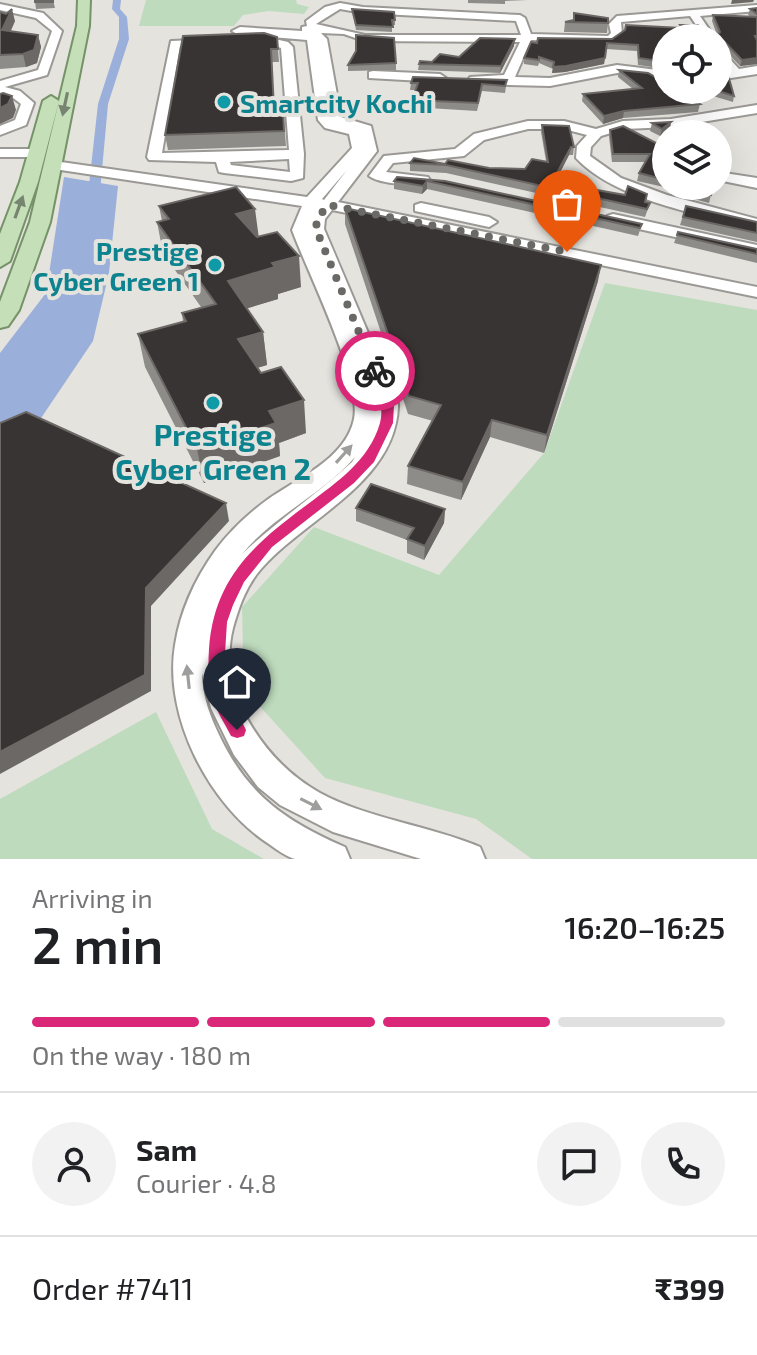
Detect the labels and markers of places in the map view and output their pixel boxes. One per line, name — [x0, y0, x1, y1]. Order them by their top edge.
place label: Smartcity Kochi — [240, 87, 433, 119]
marker: Smartcity Kochi — [215, 93, 233, 111]
pin — [533, 170, 601, 252]
place label: Prestige Cyber Green 1 — [33, 235, 199, 297]
marker: Prestige Cyber Green 1 — [206, 256, 224, 274]
marker: Prestige Cyber Green 2 — [204, 394, 222, 412]
place label: Prestige Cyber Green 2 — [115, 416, 311, 487]
pin — [203, 648, 271, 730]

